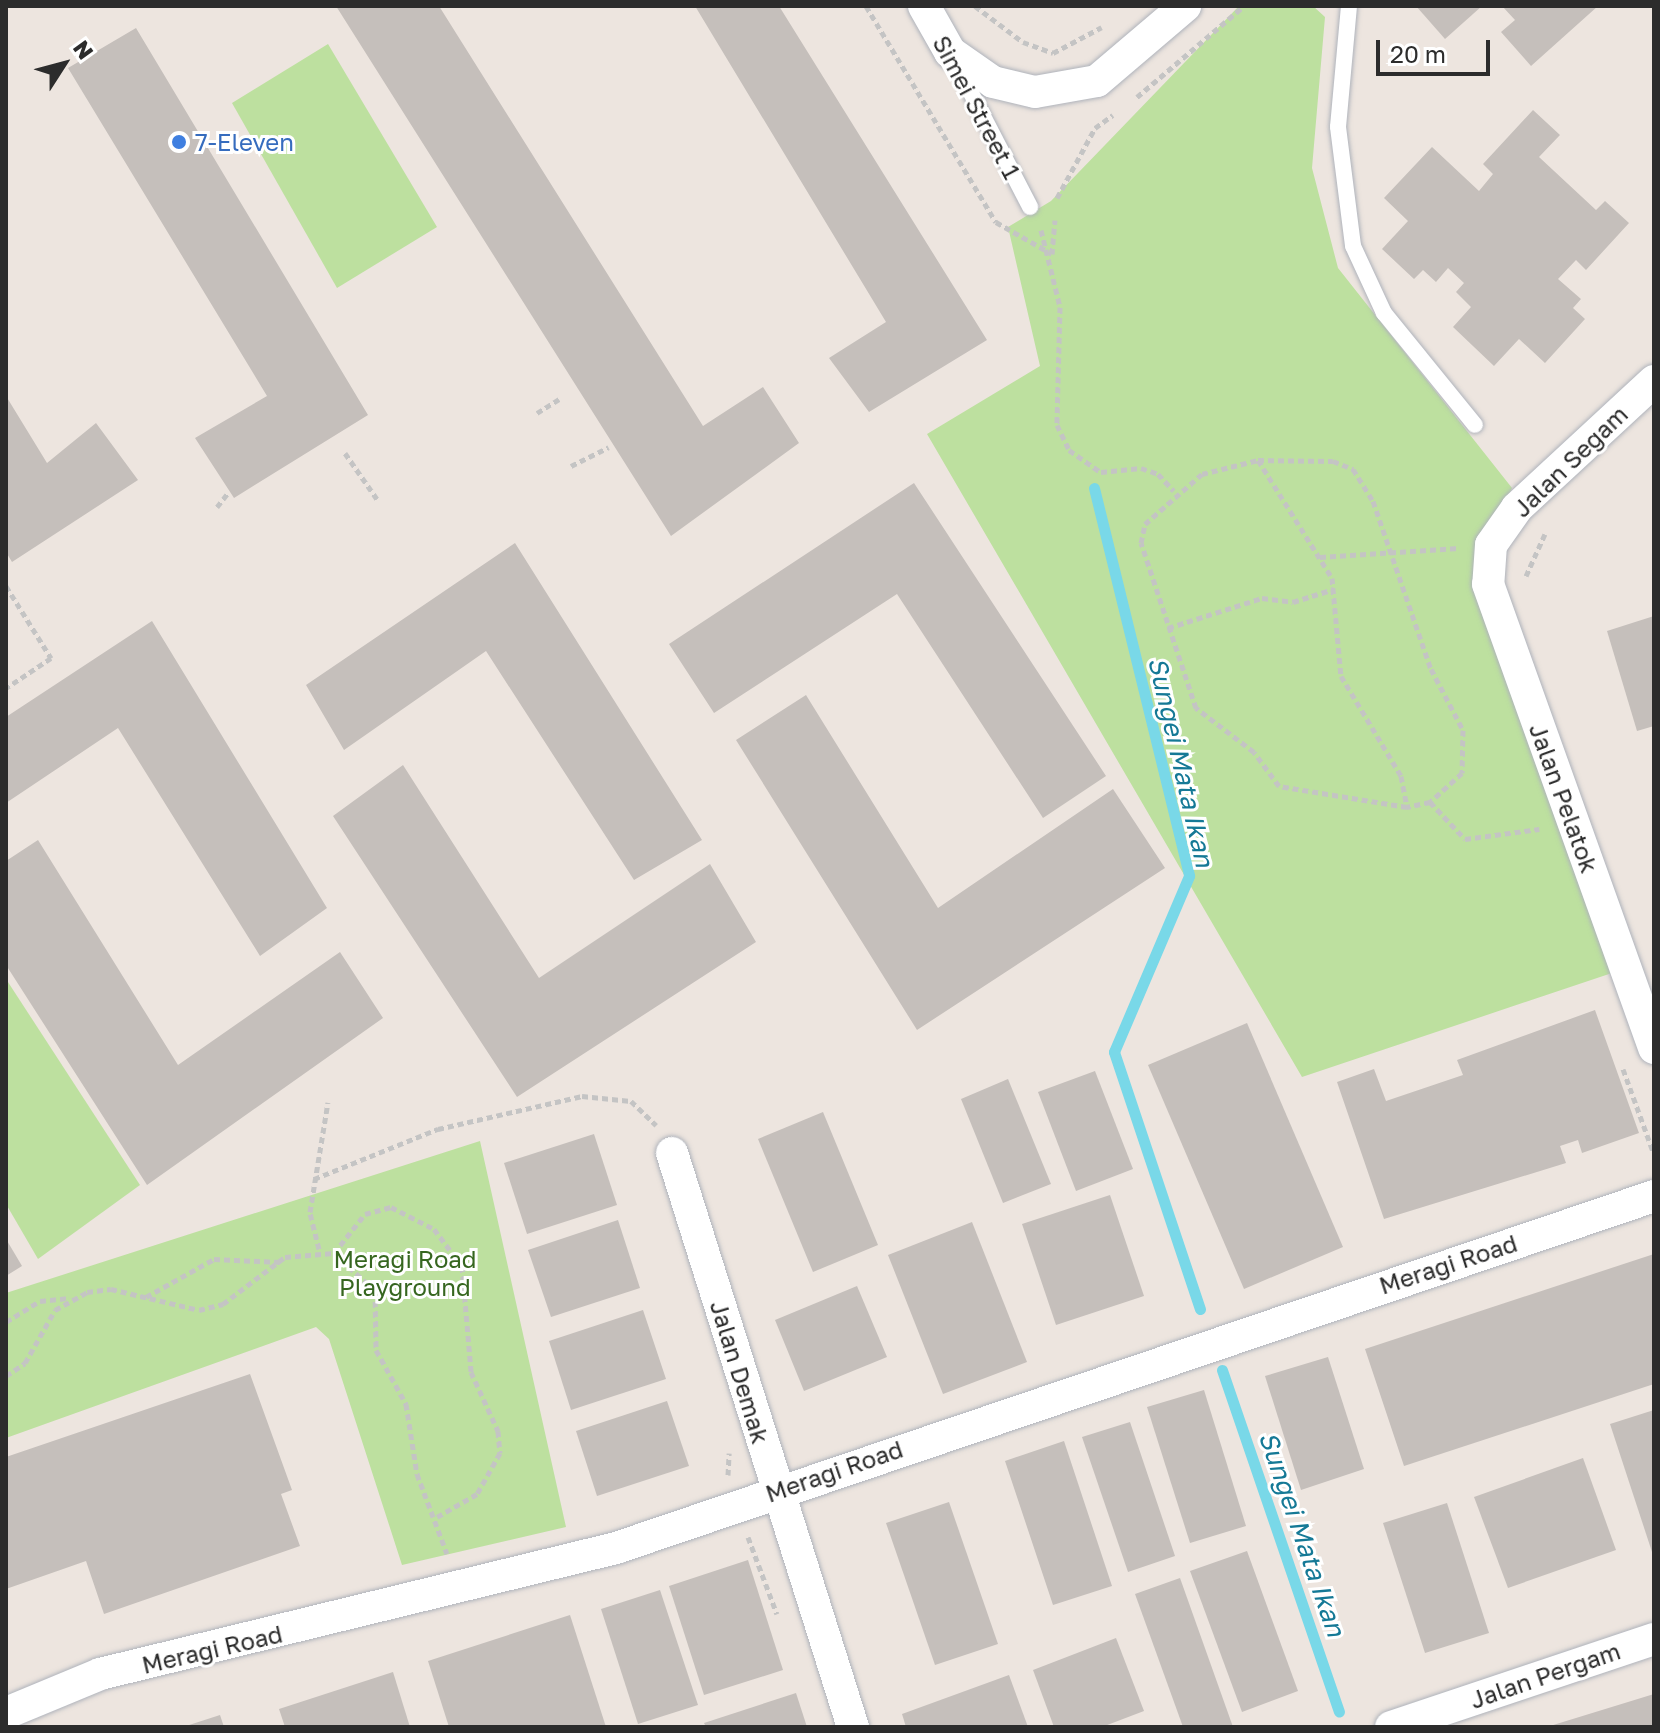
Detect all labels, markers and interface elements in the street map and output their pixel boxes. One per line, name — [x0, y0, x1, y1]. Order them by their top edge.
north arrow — [24, 24, 104, 104]
scale bar — [1380, 24, 1494, 74]
street label: Simei Street 1 — [927, 30, 1027, 184]
text: N — [68, 35, 100, 64]
text: 20 m — [1390, 39, 1446, 68]
place label: 7-Eleven — [195, 128, 294, 156]
marker: 7-Eleven — [170, 133, 188, 151]
street label: Jalan Segam — [1507, 399, 1633, 523]
water label: Sungei Mata Ikan — [1142, 654, 1220, 870]
street label: Jalan Pelatok — [1524, 719, 1604, 877]
street label: Meragi Road — [1375, 1228, 1521, 1300]
park label: Meragi Road Playground — [333, 1245, 477, 1301]
street label: Jalan Demak — [705, 1297, 775, 1447]
water label: Sungei Mata Ikan — [1252, 1427, 1352, 1641]
street label: Meragi Road — [762, 1434, 906, 1508]
street label: Meragi Road — [139, 1619, 285, 1679]
street label: Jalan Pergam — [1466, 1636, 1624, 1714]

